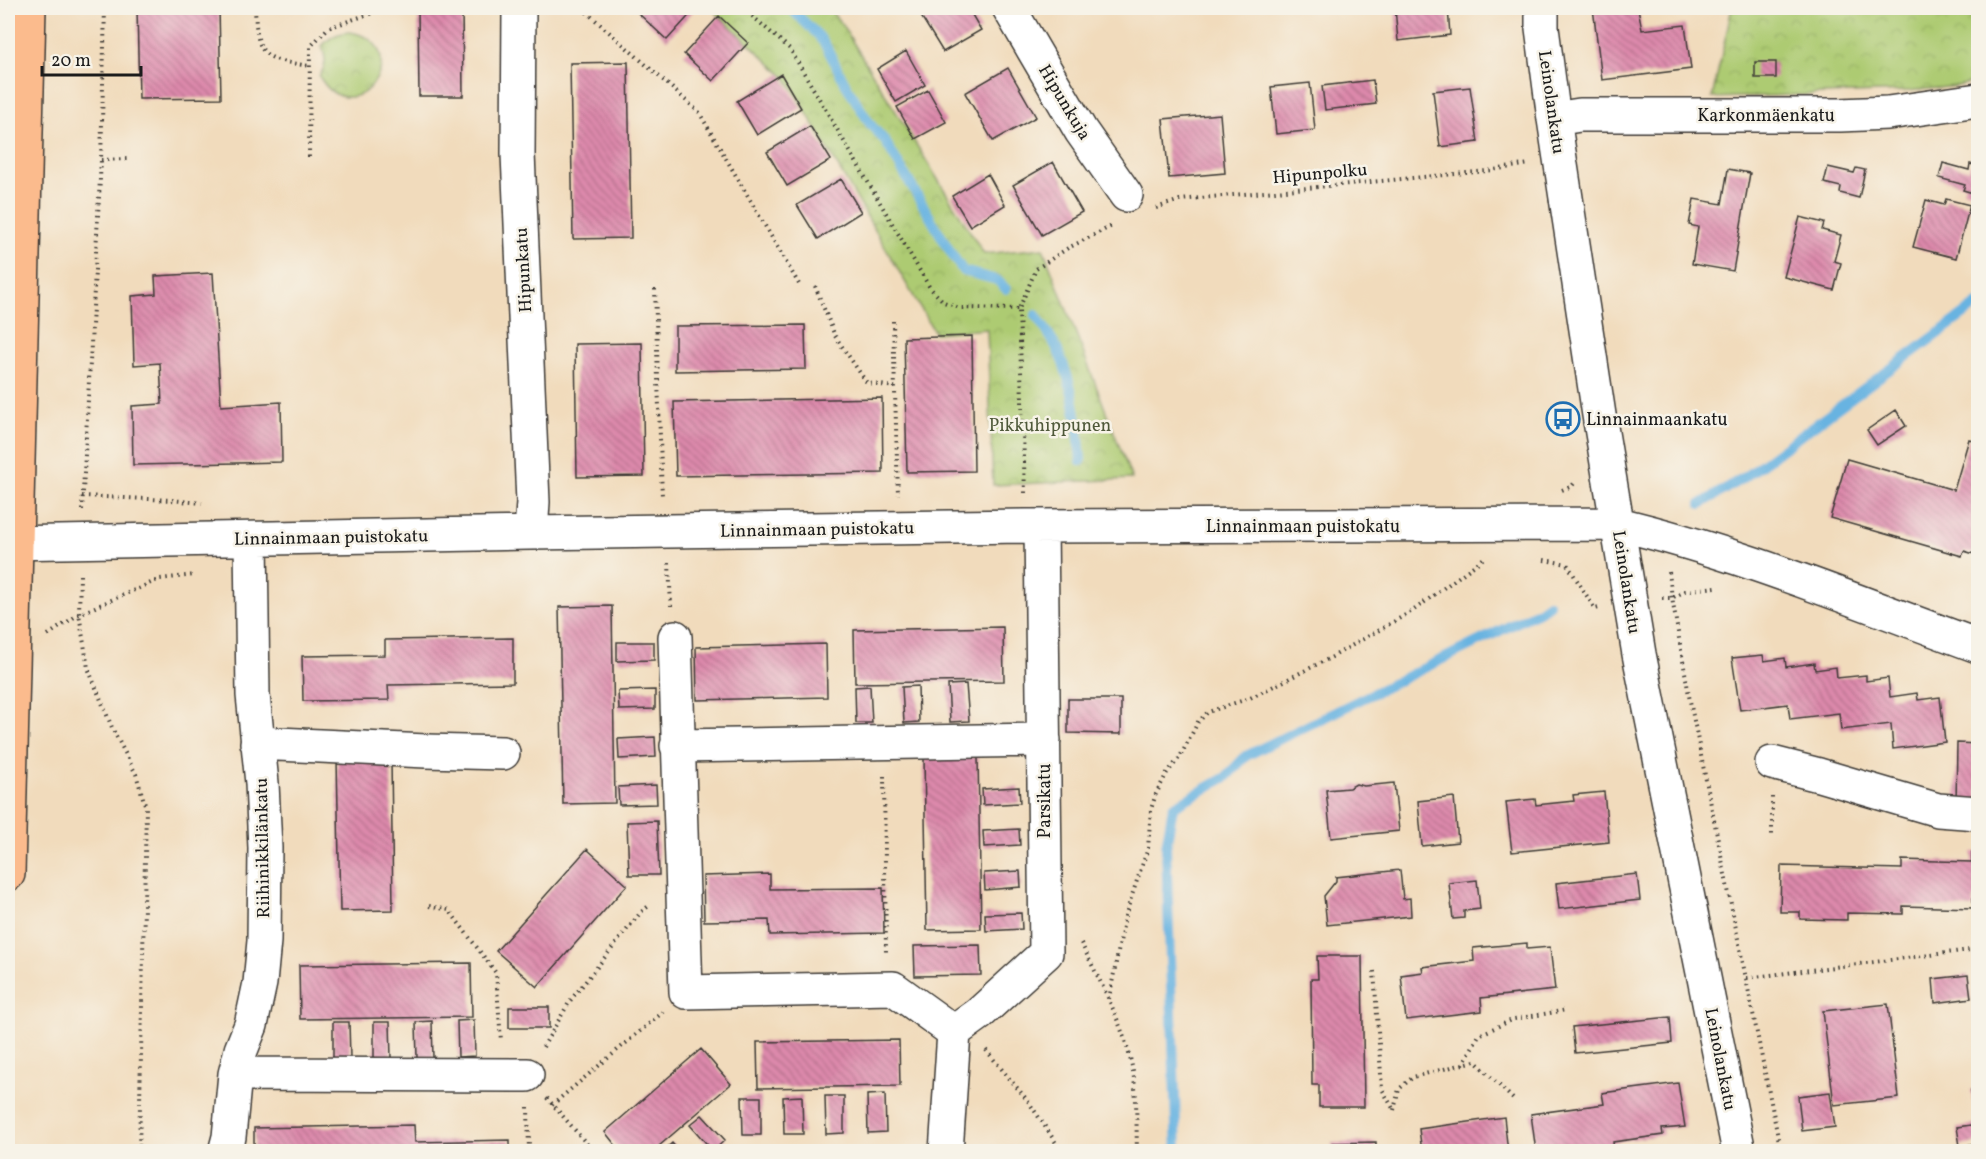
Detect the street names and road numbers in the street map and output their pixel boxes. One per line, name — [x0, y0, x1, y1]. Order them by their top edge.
street label: Leinolankatu — [1531, 49, 1570, 156]
street label: Hipunkuja — [1031, 60, 1096, 145]
street label: Karkonmäenkatu — [1697, 104, 1835, 129]
street label: Hipunpolku — [1272, 158, 1369, 191]
street label: Hipunkatu — [510, 227, 539, 313]
street label: Linnainmaan puistokatu — [1206, 515, 1400, 540]
street label: Linnainmaan puistokatu — [720, 516, 914, 545]
street label: Linnainmaan puistokatu — [234, 524, 428, 553]
street label: Leinolankatu — [1605, 529, 1646, 636]
street label: Parsikatu — [1033, 763, 1058, 839]
street label: Riihinikkilänkatu — [250, 777, 277, 918]
street label: Leinolankatu — [1697, 1006, 1742, 1113]

